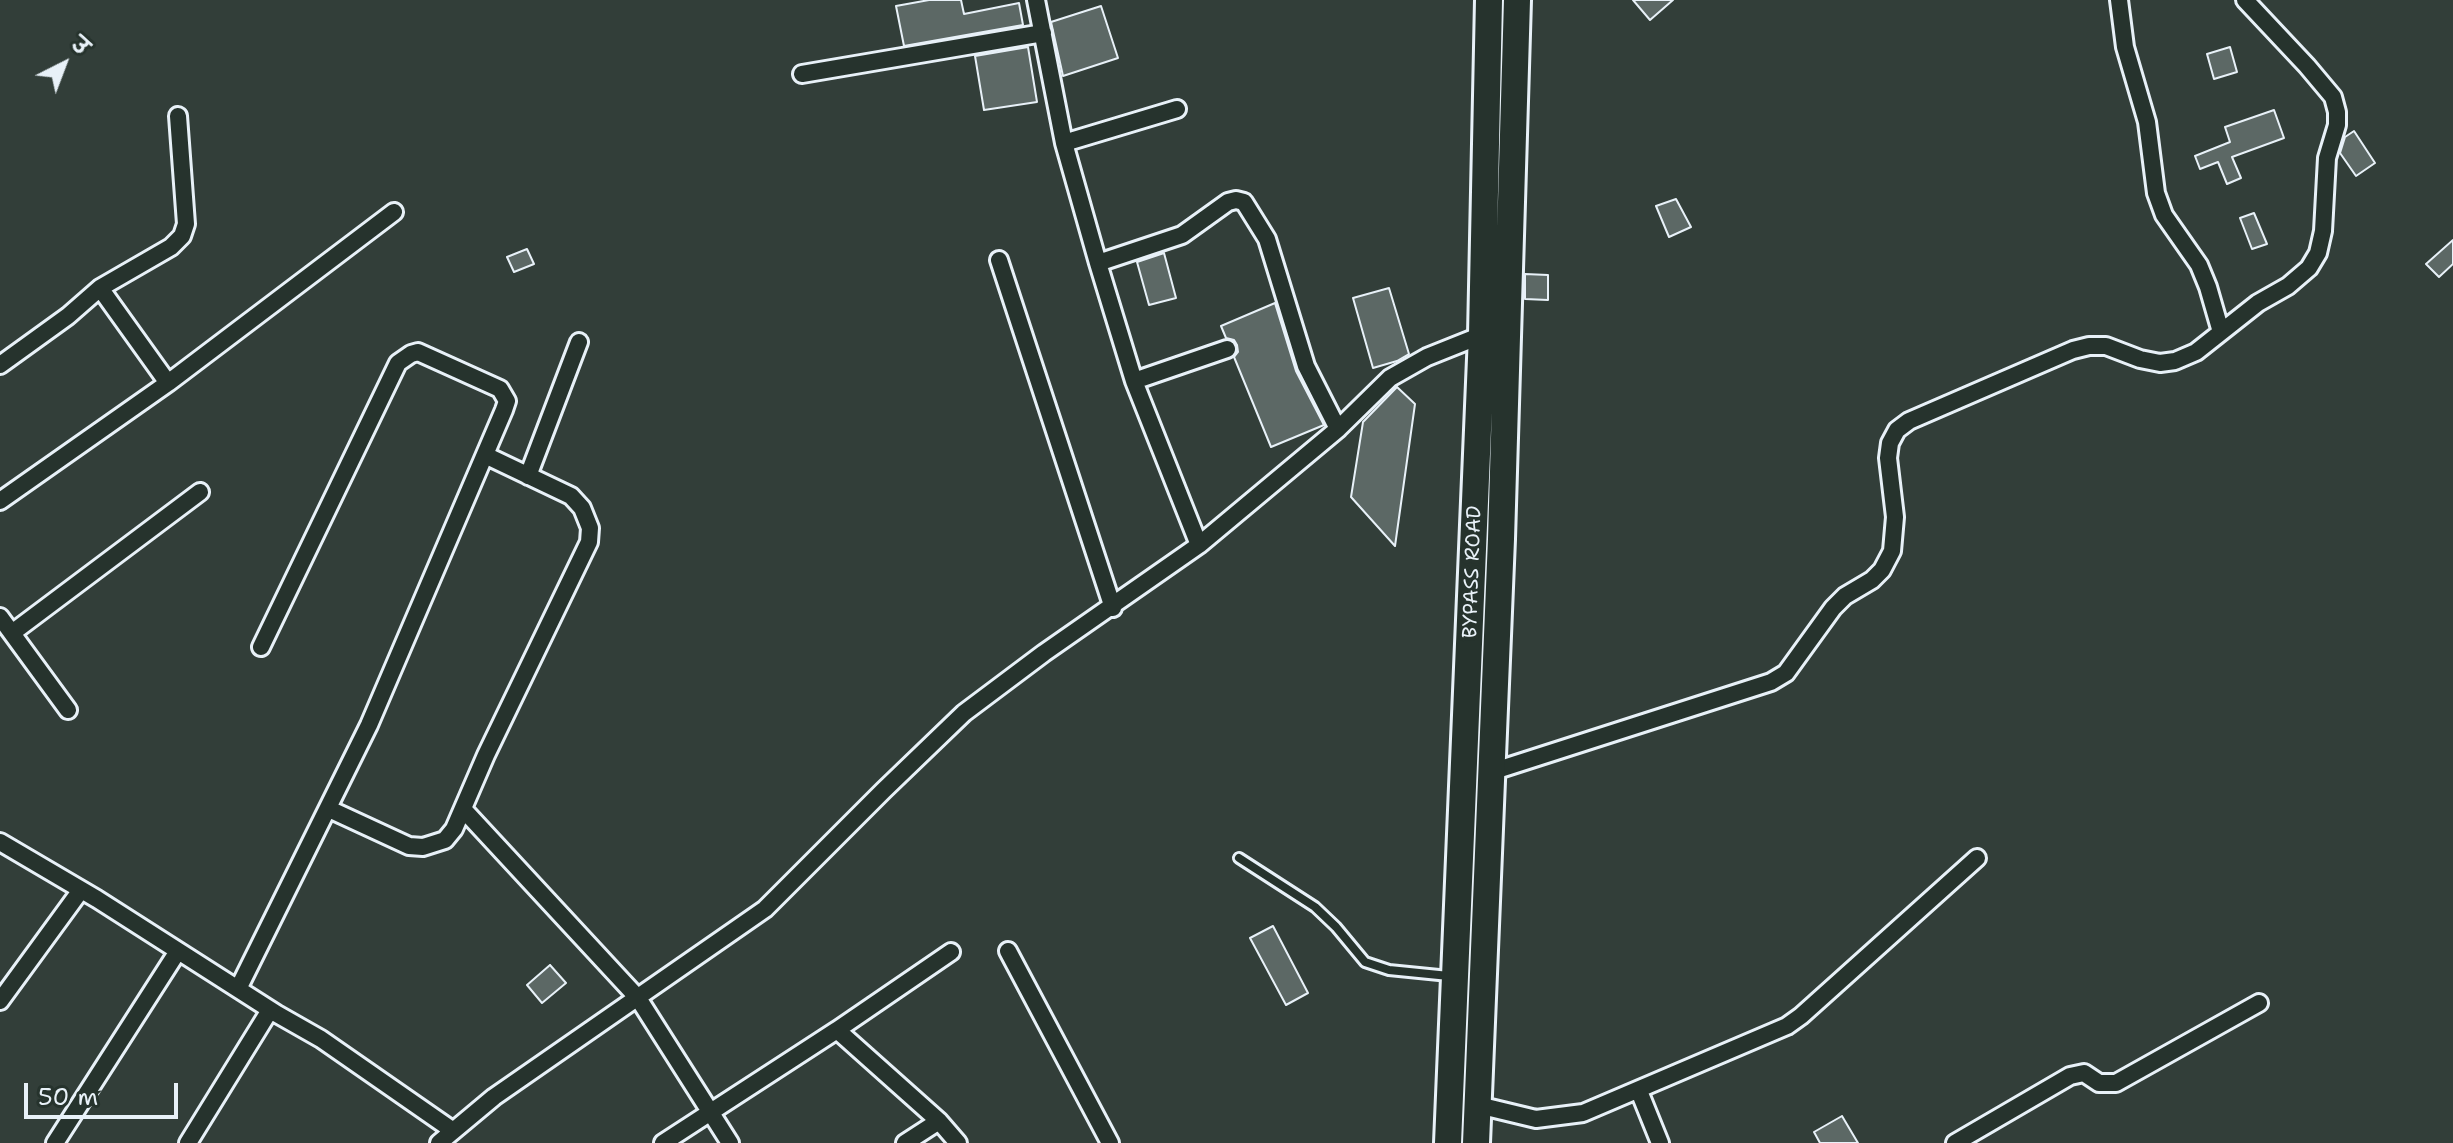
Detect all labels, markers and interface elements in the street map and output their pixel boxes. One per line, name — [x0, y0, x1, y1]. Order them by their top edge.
north arrow — [24, 24, 104, 104]
text: उ — [65, 30, 96, 61]
street label: BYPASS ROAD — [1459, 505, 1487, 639]
scale bar — [28, 1067, 182, 1117]
text: 50 m — [38, 1081, 98, 1113]

